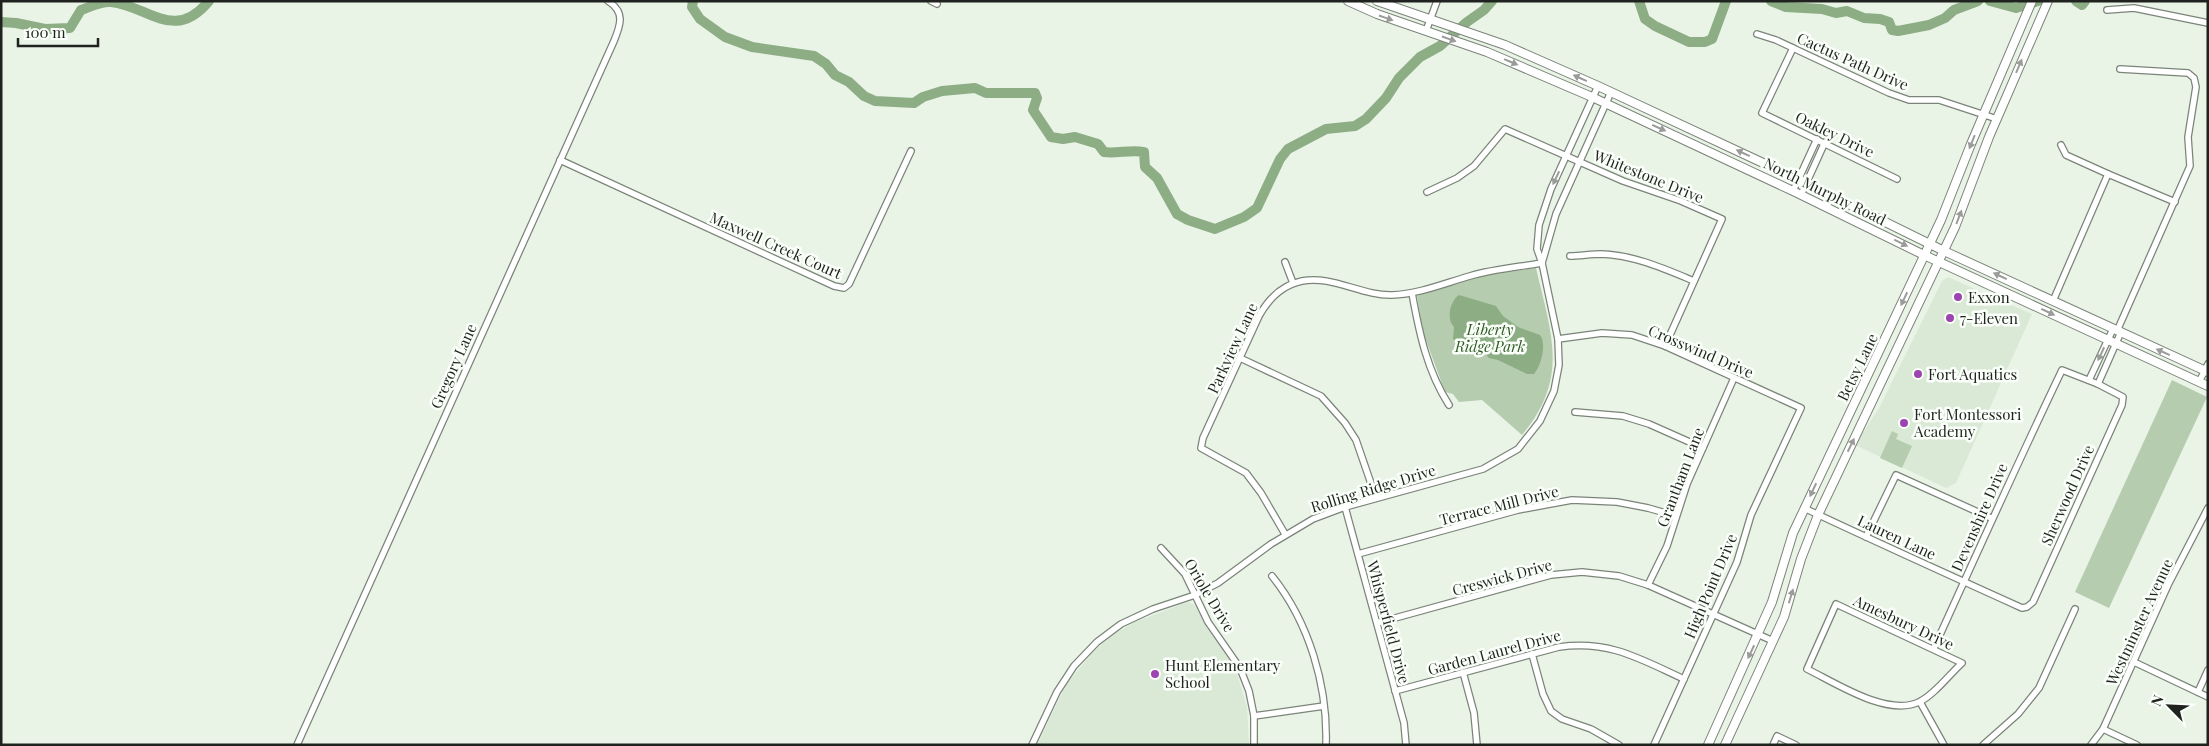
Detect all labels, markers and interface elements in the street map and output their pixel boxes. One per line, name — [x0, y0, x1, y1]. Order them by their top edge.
one-way arrow — [1379, 14, 1394, 22]
scale bar — [18, 15, 98, 47]
text: 100 m — [25, 22, 66, 42]
street label: Cactus Path Drive — [1794, 27, 1912, 95]
one-way arrow — [1442, 35, 1457, 43]
one-way arrow — [1504, 59, 1518, 67]
one-way arrow — [2016, 59, 2024, 73]
one-way arrow — [1573, 73, 1587, 81]
street label: Oakley Drive — [1792, 106, 1878, 162]
one-way arrow — [1652, 124, 1666, 132]
one-way arrow — [1967, 135, 1975, 150]
street label: Whitestone Drive — [1590, 144, 1707, 207]
one-way arrow — [1736, 149, 1750, 157]
street label: North Murphy Road — [1760, 153, 1890, 229]
one-way arrow — [1552, 171, 1560, 185]
street label: Maxwell Creek Court — [707, 207, 846, 283]
one-way arrow — [1955, 209, 1963, 224]
one-way arrow — [1893, 239, 1908, 247]
one-way arrow — [1993, 272, 2007, 280]
place label: Exxon — [1968, 287, 2010, 307]
marker: Exxon — [1952, 291, 1964, 303]
one-way arrow — [1900, 292, 1908, 306]
street label: Parkview Lane — [1202, 299, 1262, 397]
place label: 7-Eleven — [1960, 308, 2018, 328]
one-way arrow — [2041, 308, 2055, 316]
marker: 7-Eleven — [1944, 312, 1956, 324]
park label: Liberty Ridge Park — [1454, 319, 1525, 356]
street label: Gregory Lane — [425, 320, 481, 412]
street label: Crosswind Drive — [1645, 320, 1757, 382]
street label: Betsy Lane — [1832, 330, 1882, 404]
one-way arrow — [2096, 347, 2104, 361]
one-way arrow — [2156, 347, 2170, 355]
place label: Fort Aquatics — [1928, 364, 2017, 384]
marker: Fort Aquatics — [1912, 368, 1924, 380]
place label: Fort Montessori Academy — [1913, 404, 2022, 441]
marker: Fort Montessori Academy — [1898, 417, 1910, 429]
street label: Grantham Lane — [1652, 424, 1708, 530]
one-way arrow — [1847, 438, 1855, 452]
street label: Sherwood Drive — [2036, 442, 2098, 548]
street label: Rolling Ridge Drive — [1308, 459, 1438, 517]
street label: Devenshire Drive — [1946, 460, 2012, 574]
street label: Terrace Mill Drive — [1437, 481, 1561, 529]
one-way arrow — [1808, 483, 1816, 497]
street label: Lauren Lane — [1854, 510, 1940, 564]
street label: High Point Drive — [1679, 531, 1741, 641]
street label: Creswick Drive — [1450, 554, 1554, 600]
street label: Oriole Drive — [1180, 555, 1240, 635]
street label: Westminster Avenue — [2100, 555, 2177, 689]
street label: Whisperfield Drive — [1363, 557, 1415, 686]
one-way arrow — [1787, 588, 1795, 603]
street label: Amesbury Drive — [1850, 590, 1957, 654]
street label: Garden Laurel Drive — [1425, 625, 1563, 679]
one-way arrow — [1747, 645, 1755, 659]
place label: Hunt Elementary School — [1165, 655, 1281, 692]
marker: Hunt Elementary School — [1149, 668, 1161, 680]
north arrow — [2144, 681, 2194, 731]
text: N — [2146, 692, 2167, 709]

